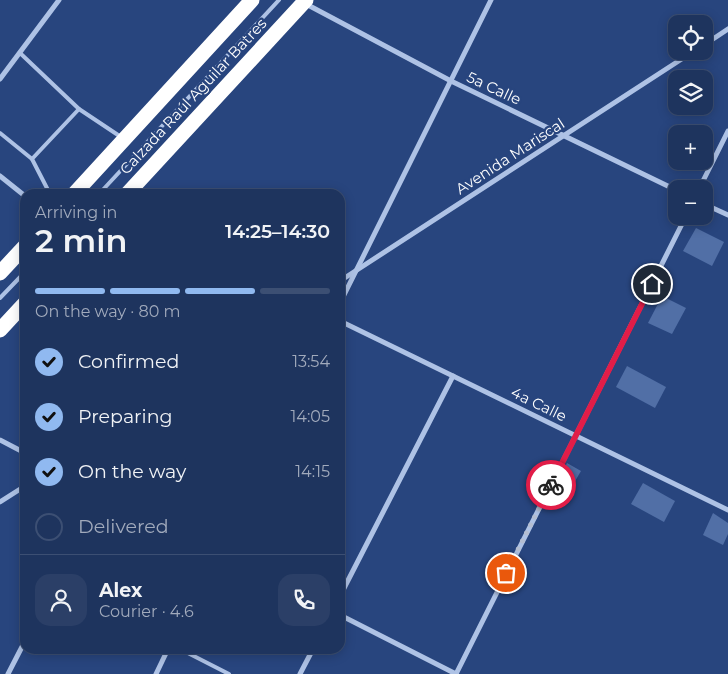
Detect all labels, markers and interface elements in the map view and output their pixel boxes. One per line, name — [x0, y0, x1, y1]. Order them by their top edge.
street label: Calzada Raúl Aguilar Batres — [116, 14, 270, 178]
map controls — [668, 15, 713, 225]
button: locate — [668, 15, 713, 60]
street label: 5a Calle — [464, 67, 524, 109]
button: layers — [668, 70, 713, 115]
street label: Avenida Mariscal — [452, 114, 568, 198]
button: + — [668, 125, 713, 170]
button: − — [668, 180, 713, 225]
text: Arriving in — [35, 203, 117, 222]
text: 14:25–14:30 — [225, 220, 330, 243]
text: 2 min — [35, 221, 127, 260]
pin — [631, 263, 673, 305]
icon: home — [638, 270, 666, 298]
text: On the way · 80 m — [35, 302, 181, 321]
icon: check — [35, 348, 63, 376]
text: Confirmed — [78, 350, 179, 373]
text: 13:54 — [292, 352, 330, 371]
street label: 4a Calle — [508, 382, 570, 426]
icon: check — [35, 403, 63, 431]
text: Preparing — [78, 405, 173, 428]
text: 14:05 — [291, 407, 330, 426]
icon: check — [35, 458, 63, 486]
text: On the way — [78, 460, 186, 483]
courier — [526, 460, 576, 510]
text: 14:15 — [295, 462, 330, 481]
icon: bike — [537, 471, 565, 499]
text: Delivered — [78, 515, 169, 538]
pin — [485, 552, 527, 594]
icon: bag — [492, 559, 520, 587]
button: person — [35, 574, 87, 626]
button: phone — [278, 574, 330, 626]
text: Alex — [99, 579, 142, 602]
text: Courier · 4.6 — [99, 602, 194, 621]

